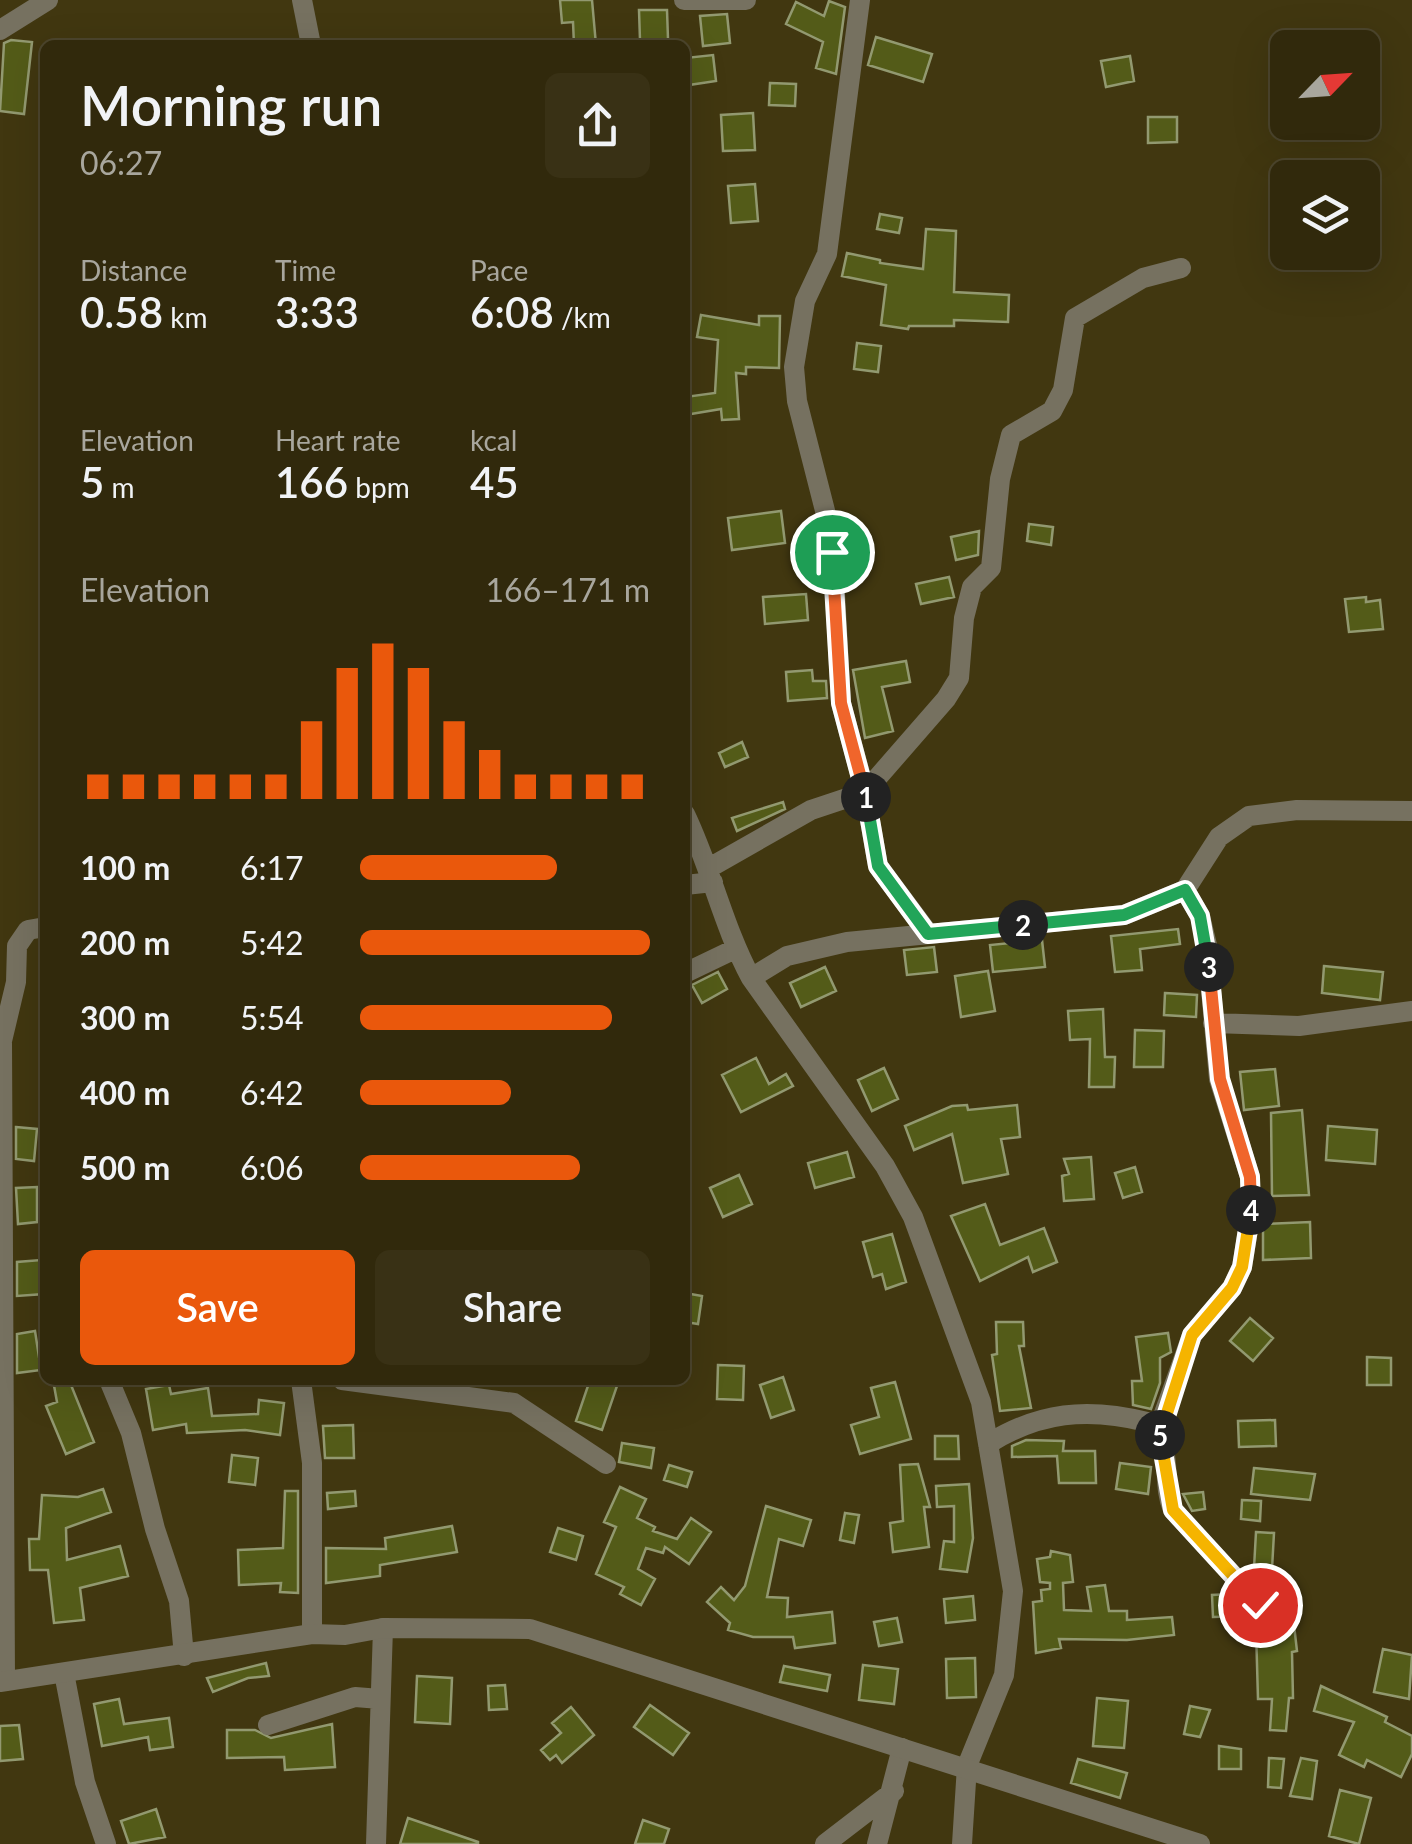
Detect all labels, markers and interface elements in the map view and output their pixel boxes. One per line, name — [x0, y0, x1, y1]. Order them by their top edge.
north arrow — [1270, 30, 1380, 140]
map controls — [1270, 30, 1380, 270]
text: Morning run — [80, 72, 382, 138]
button: share — [545, 73, 650, 178]
text: 06:27 — [80, 143, 162, 182]
button: layers — [1270, 160, 1380, 270]
text: Distance — [80, 253, 187, 287]
text: Time — [275, 253, 336, 287]
text: Pace — [470, 253, 528, 287]
text: 0.58 — [80, 287, 163, 337]
text: 3:33 — [275, 287, 359, 337]
text: 6:08 — [470, 287, 554, 337]
text: km — [163, 300, 207, 334]
text: /km — [554, 300, 611, 334]
text: Elevation — [80, 423, 194, 457]
text: Heart rate — [275, 423, 401, 457]
text: kcal — [470, 423, 517, 457]
text: 5 — [80, 457, 104, 507]
text: 166 — [275, 457, 348, 507]
text: 45 — [470, 457, 519, 507]
text: m — [104, 470, 135, 504]
text: bpm — [348, 470, 410, 504]
pin — [790, 510, 875, 595]
icon: arrive — [805, 525, 860, 580]
text: Elevation — [80, 570, 210, 609]
text: 166–171 m — [486, 570, 650, 609]
pin: 1 — [841, 772, 891, 822]
text: 1 — [858, 780, 874, 814]
text: 100 m — [80, 848, 170, 887]
text: 6:17 — [240, 848, 304, 887]
pin: 2 — [998, 900, 1048, 950]
text: 2 — [1015, 908, 1031, 942]
text: 200 m — [80, 923, 170, 962]
text: 5:42 — [240, 923, 304, 962]
pin: 3 — [1184, 942, 1234, 992]
text: 3 — [1201, 950, 1217, 984]
text: 300 m — [80, 998, 170, 1037]
text: 5:54 — [240, 998, 304, 1037]
text: 400 m — [80, 1073, 170, 1112]
text: 6:42 — [240, 1073, 304, 1112]
text: 500 m — [80, 1148, 170, 1187]
text: 6:06 — [240, 1148, 304, 1187]
pin: 4 — [1226, 1185, 1276, 1235]
text: 4 — [1243, 1193, 1259, 1227]
button: Save — [80, 1250, 355, 1365]
button: Share — [375, 1250, 650, 1365]
pin: 5 — [1135, 1410, 1185, 1460]
text: 5 — [1152, 1418, 1168, 1452]
pin — [1218, 1563, 1303, 1648]
icon: check — [1233, 1578, 1288, 1633]

